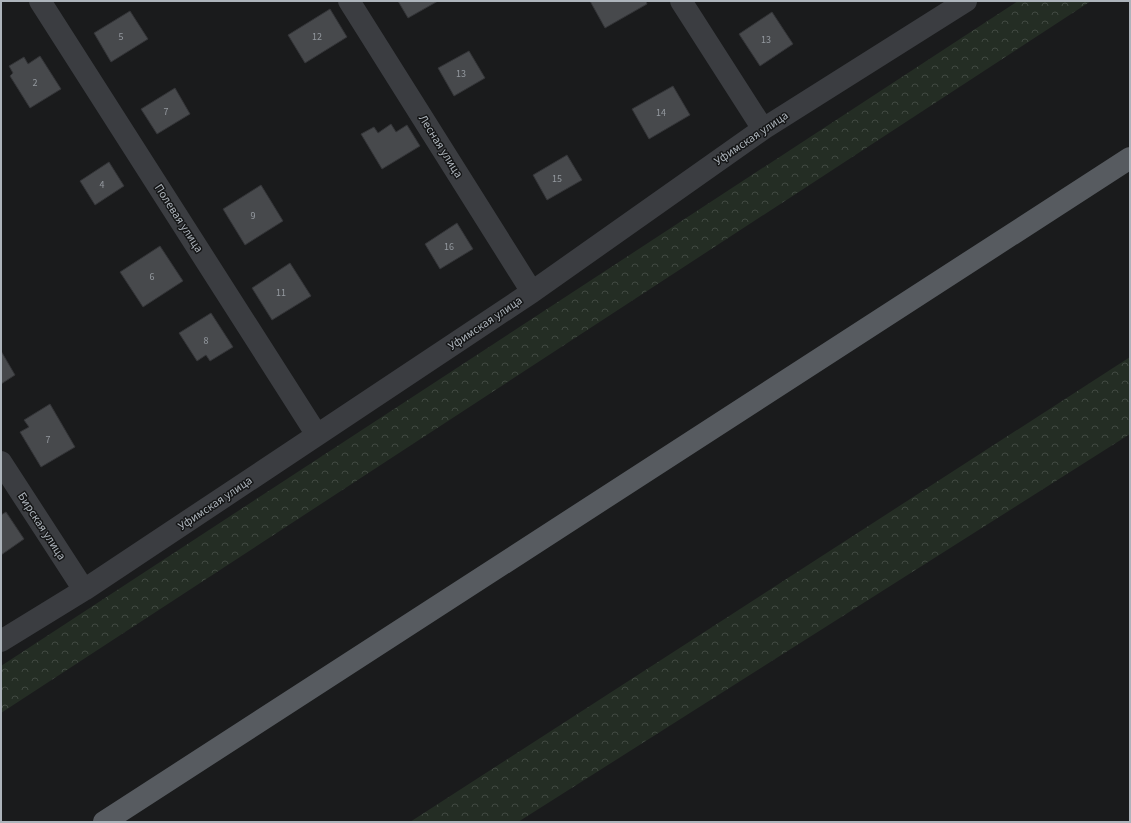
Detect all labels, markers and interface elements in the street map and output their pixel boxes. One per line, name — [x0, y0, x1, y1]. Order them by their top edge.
house number: 5 — [119, 30, 124, 44]
house number: 12 — [312, 30, 322, 44]
house number: 13 — [761, 33, 771, 47]
house number: 13 — [456, 67, 466, 81]
house number: 2 — [33, 76, 38, 90]
house number: 7 — [164, 105, 169, 119]
house number: 14 — [656, 106, 666, 120]
street label: Уфимская улица — [711, 107, 792, 170]
street label: Лесная улица — [414, 111, 467, 181]
house number: 15 — [552, 172, 562, 186]
house number: 4 — [100, 178, 105, 192]
street label: Полевая улица — [150, 181, 207, 256]
house number: 9 — [251, 209, 256, 223]
house number: 16 — [444, 240, 454, 254]
house number: 6 — [150, 270, 155, 284]
house number: 11 — [276, 286, 286, 300]
street label: Уфимская улица — [445, 292, 526, 355]
house number: 8 — [204, 334, 209, 348]
house number: 7 — [46, 433, 51, 447]
street label: Уфимская улица — [175, 472, 256, 535]
street label: Бирская улица — [13, 489, 70, 564]

